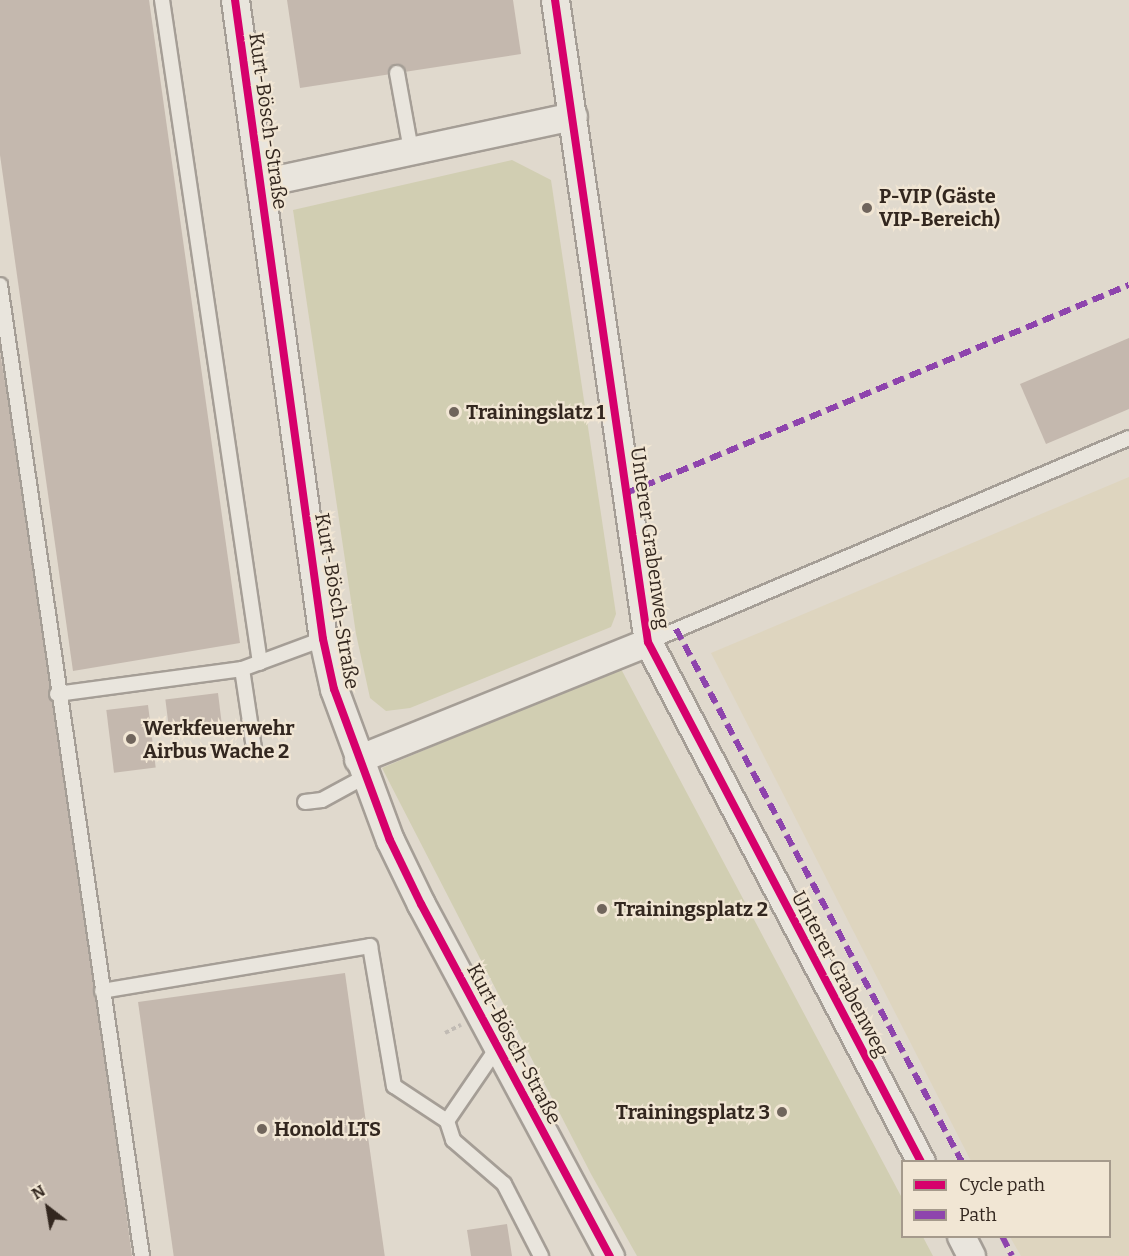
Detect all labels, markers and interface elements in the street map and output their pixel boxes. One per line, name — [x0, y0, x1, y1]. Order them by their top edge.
street label: Kurt-Bösch-Straße — [244, 31, 292, 211]
place label: P-VIP (Gäste VIP-Bereich) — [879, 184, 1000, 231]
marker: P-VIP (Gäste VIP-Bereich) — [860, 201, 874, 215]
place label: Trainingslatz 1 — [466, 400, 605, 424]
marker: Trainingslatz 1 — [447, 405, 461, 419]
street label: Unterer Grabenweg — [625, 445, 675, 631]
street label: Kurt-Bösch-Straße — [310, 511, 364, 691]
place label: Werkfeuerwehr Airbus Wache 2 — [143, 716, 295, 763]
marker: Werkfeuerwehr Airbus Wache 2 — [124, 732, 138, 746]
street label: Unterer Grabenweg — [786, 887, 894, 1061]
place label: Trainingsplatz 2 — [614, 897, 768, 921]
marker: Trainingsplatz 2 — [595, 902, 609, 916]
street label: Kurt-Bösch-Straße — [462, 960, 566, 1128]
place label: Trainingsplatz 3 — [616, 1100, 770, 1124]
marker: Trainingsplatz 3 — [775, 1105, 789, 1119]
place label: Honold LTS — [274, 1117, 381, 1141]
marker: Honold LTS — [255, 1122, 269, 1136]
legend — [901, 1160, 1111, 1238]
text: Cycle path — [959, 1174, 1045, 1196]
north arrow — [18, 1178, 78, 1238]
text: N — [28, 1181, 49, 1203]
text: Path — [959, 1204, 997, 1226]

